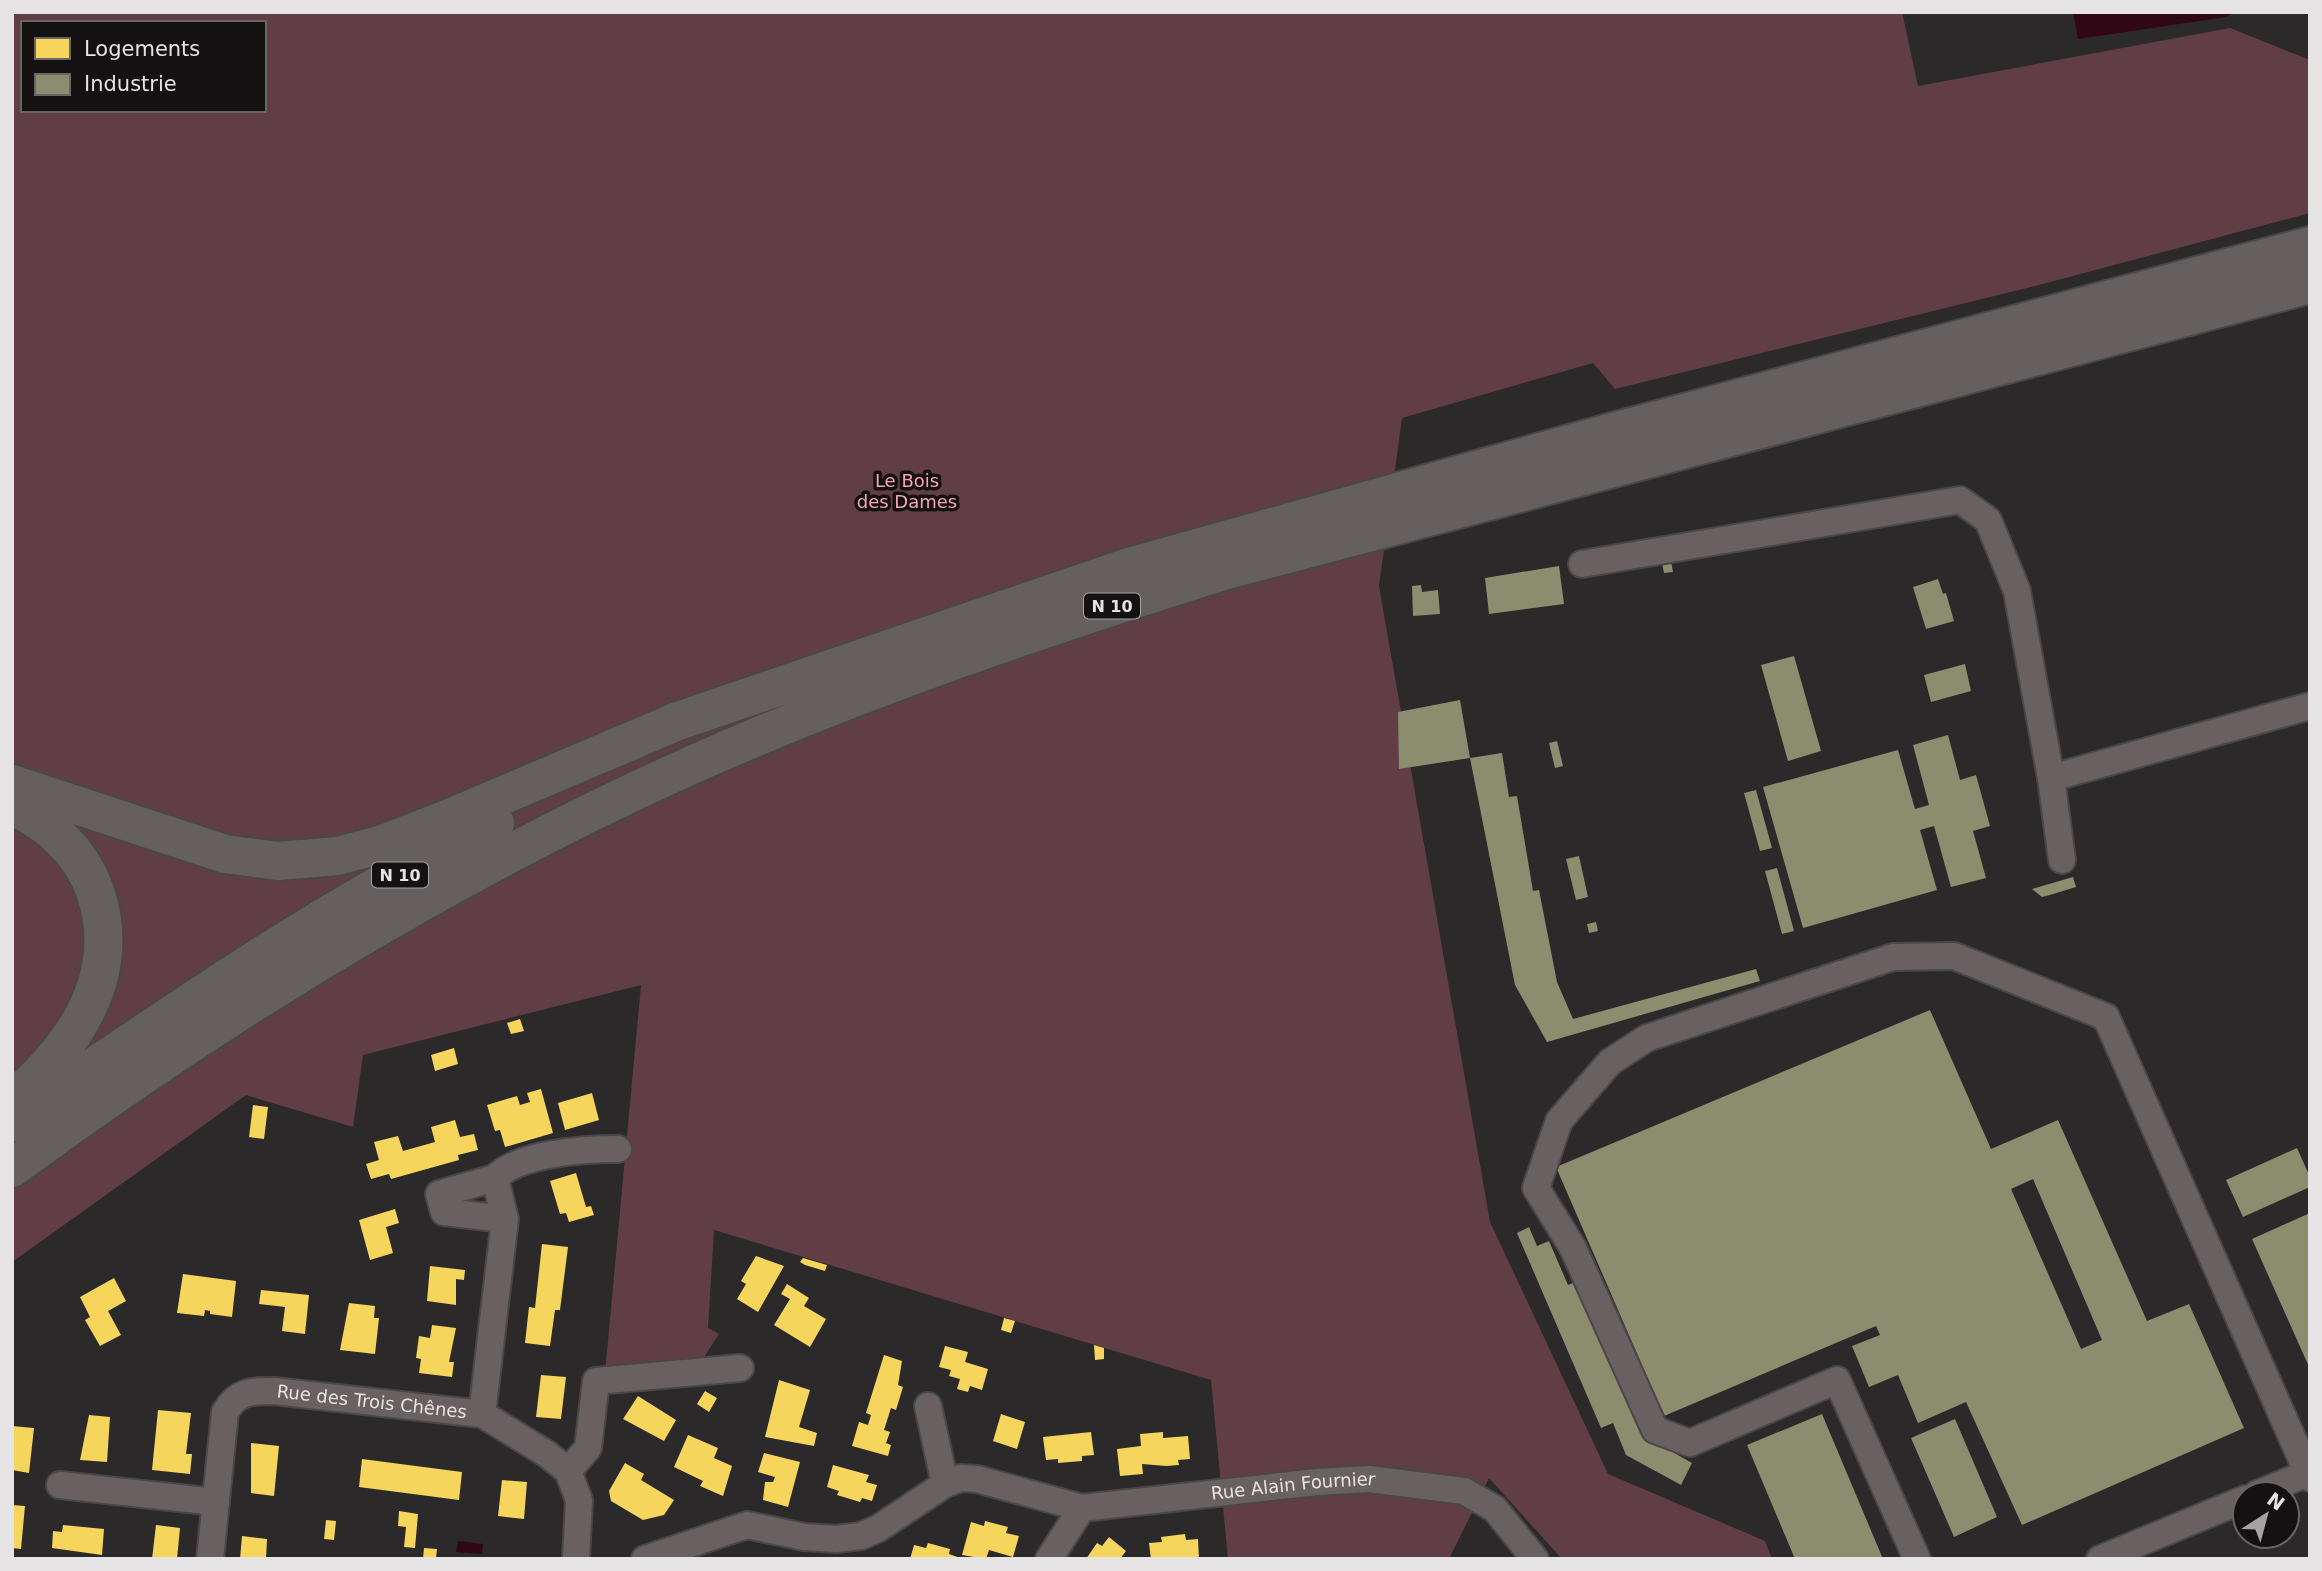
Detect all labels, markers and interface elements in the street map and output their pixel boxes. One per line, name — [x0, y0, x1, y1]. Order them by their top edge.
legend — [21, 21, 266, 112]
text: Logements — [84, 37, 200, 61]
text: Industrie — [84, 72, 177, 96]
park label: Le Bois des Dames — [857, 470, 957, 512]
road number: N 10 — [1084, 594, 1140, 618]
road number: N 10 — [372, 862, 428, 888]
street label: Rue des Trois Chênes — [276, 1380, 468, 1422]
street label: Rue Alain Fournier — [1210, 1468, 1377, 1504]
north arrow — [2231, 1480, 2301, 1550]
text: N — [2263, 1488, 2289, 1515]

